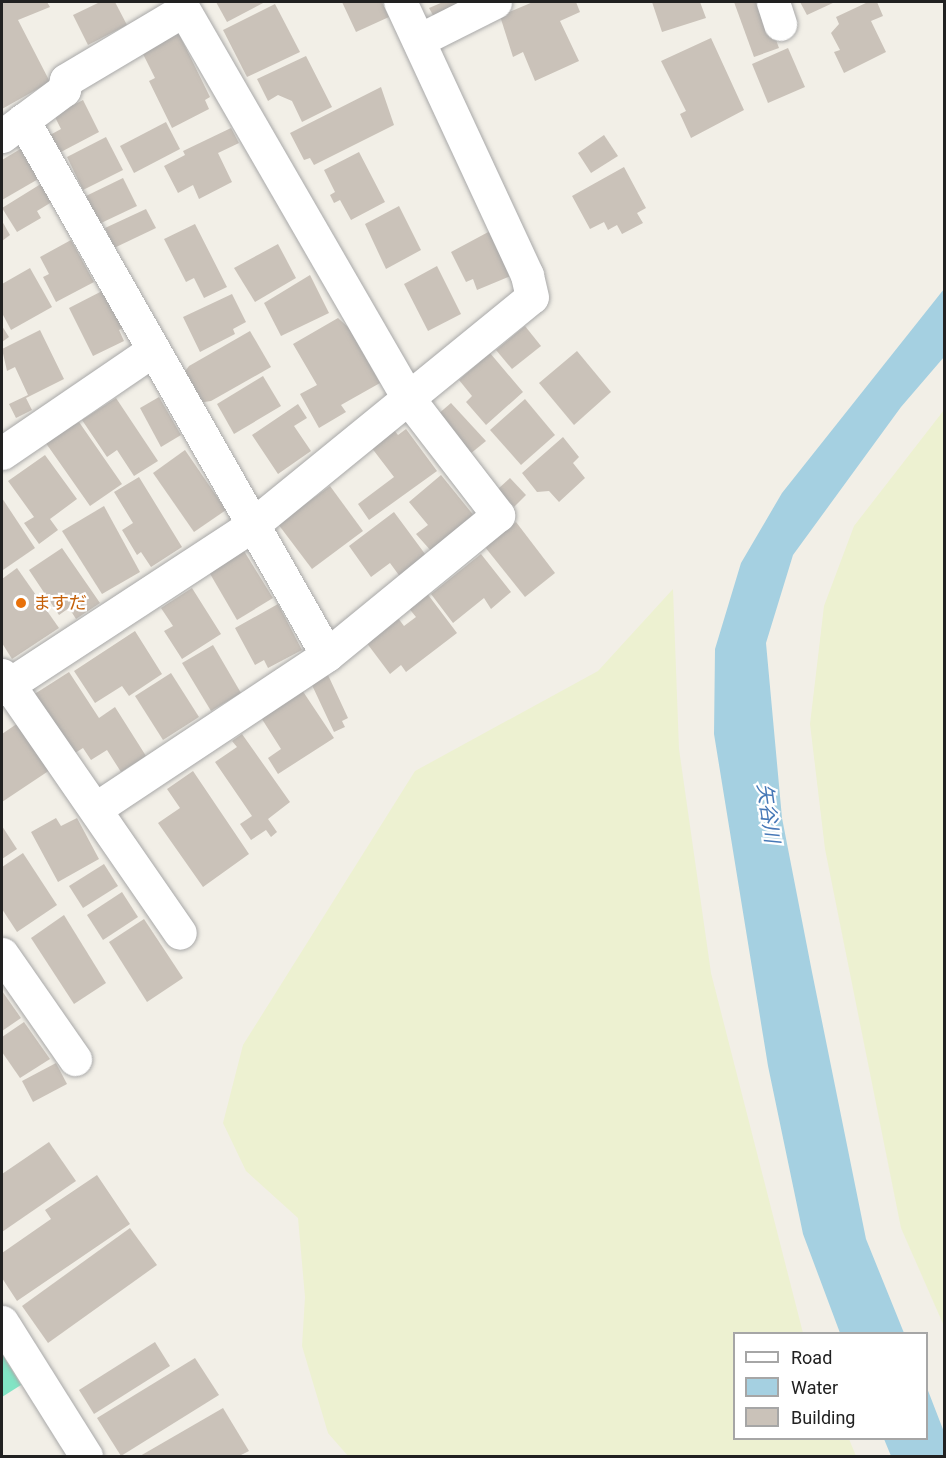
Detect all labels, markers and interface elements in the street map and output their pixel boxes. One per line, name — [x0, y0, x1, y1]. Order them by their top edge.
place label: ますだ — [33, 592, 87, 614]
marker: ますだ — [14, 596, 28, 610]
water label: 矢谷川 — [752, 782, 784, 844]
legend — [733, 1332, 928, 1440]
text: Road — [791, 1347, 832, 1368]
text: Water — [791, 1377, 838, 1398]
text: Building — [791, 1407, 855, 1428]

